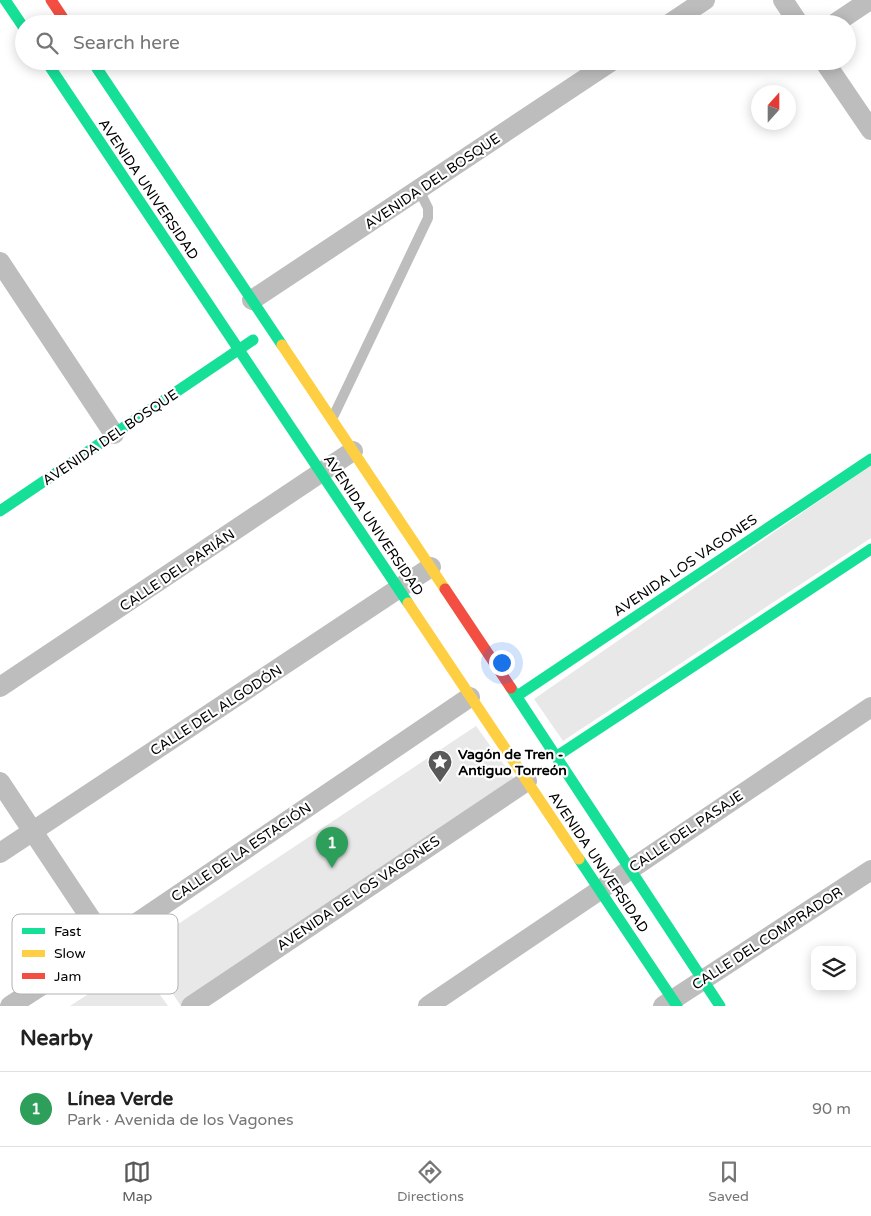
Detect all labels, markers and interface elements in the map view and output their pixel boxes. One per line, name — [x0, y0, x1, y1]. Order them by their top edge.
search box — [15, 15, 856, 70]
icon: search — [33, 29, 61, 57]
text: Search here — [73, 32, 180, 54]
north arrow — [751, 85, 796, 130]
street label: AVENIDA UNIVERSIDAD — [95, 116, 202, 263]
street label: AVENIDA DEL BOSQUE — [361, 130, 503, 233]
street label: AVENIDA DEL BOSQUE — [39, 386, 181, 489]
street label: AVENIDA UNIVERSIDAD — [320, 452, 427, 599]
street label: AVENIDA LOS VAGONES — [610, 511, 761, 620]
street label: CALLE DEL PARIÁN — [117, 526, 238, 615]
your location — [489, 650, 515, 676]
street label: CALLE DEL ALGODÓN — [147, 661, 285, 759]
place label: Vagón de Tren - Antiguo Torreón — [458, 746, 567, 779]
place icon: Vagón de Tren - Antiguo Torreón — [427, 749, 453, 783]
street label: CALLE DEL PASAJE — [626, 787, 747, 876]
street label: AVENIDA UNIVERSIDAD — [545, 789, 652, 936]
street label: CALLE DE LA ESTACIÓN — [168, 799, 314, 906]
pin: 1 — [316, 827, 348, 868]
street label: AVENIDA DE LOS VAGONES — [274, 832, 443, 954]
street label: CALLE DEL COMPRADOR — [689, 883, 846, 993]
legend — [12, 914, 178, 994]
text: Fast — [54, 923, 82, 940]
text: Slow — [54, 945, 86, 962]
map controls — [811, 946, 856, 991]
button: layers — [811, 946, 856, 991]
text: Jam — [54, 968, 81, 985]
text: Nearby — [20, 1026, 93, 1051]
text: Línea Verde — [67, 1088, 173, 1110]
text: 1 — [31, 1099, 41, 1119]
text: 90 m — [812, 1099, 851, 1119]
text: Park · Avenida de los Vagones — [67, 1110, 294, 1130]
tab: Map — [122, 1158, 152, 1205]
tab: Directions — [397, 1158, 464, 1205]
tab: Saved — [708, 1158, 749, 1205]

